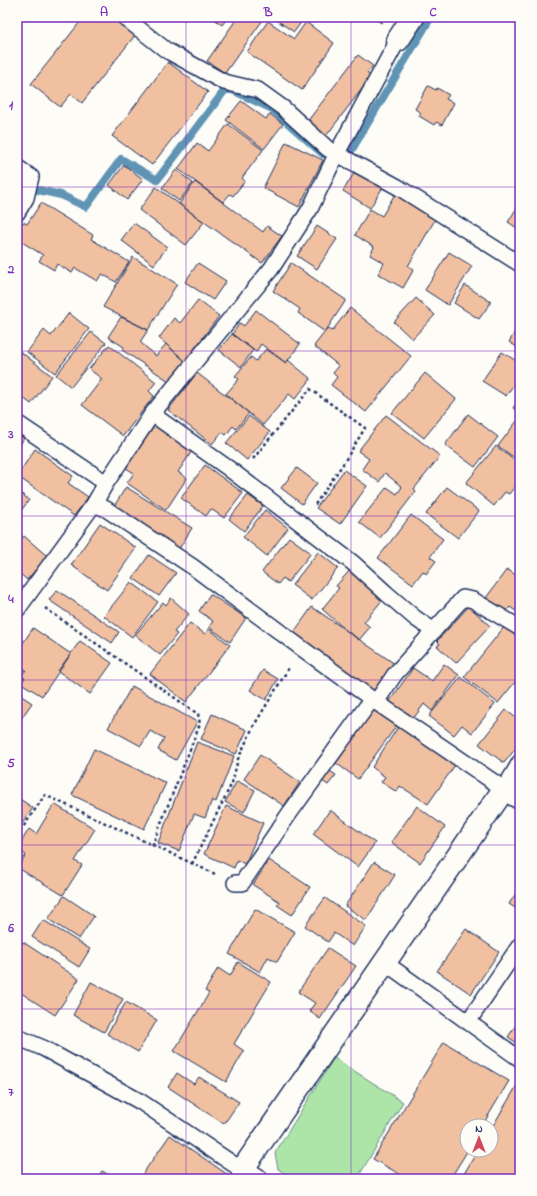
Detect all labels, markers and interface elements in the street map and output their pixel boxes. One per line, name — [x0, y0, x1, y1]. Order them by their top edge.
text: A — [100, 3, 108, 22]
text: B — [263, 3, 273, 22]
text: C — [429, 3, 437, 22]
text: 1 — [9, 96, 14, 115]
text: 2 — [7, 260, 15, 279]
text: 3 — [7, 425, 14, 444]
text: 4 — [7, 590, 14, 609]
text: 5 — [7, 754, 15, 773]
text: 6 — [7, 919, 14, 938]
text: 7 — [8, 1083, 14, 1102]
north arrow — [459, 1118, 499, 1158]
text: N — [475, 1121, 483, 1137]

